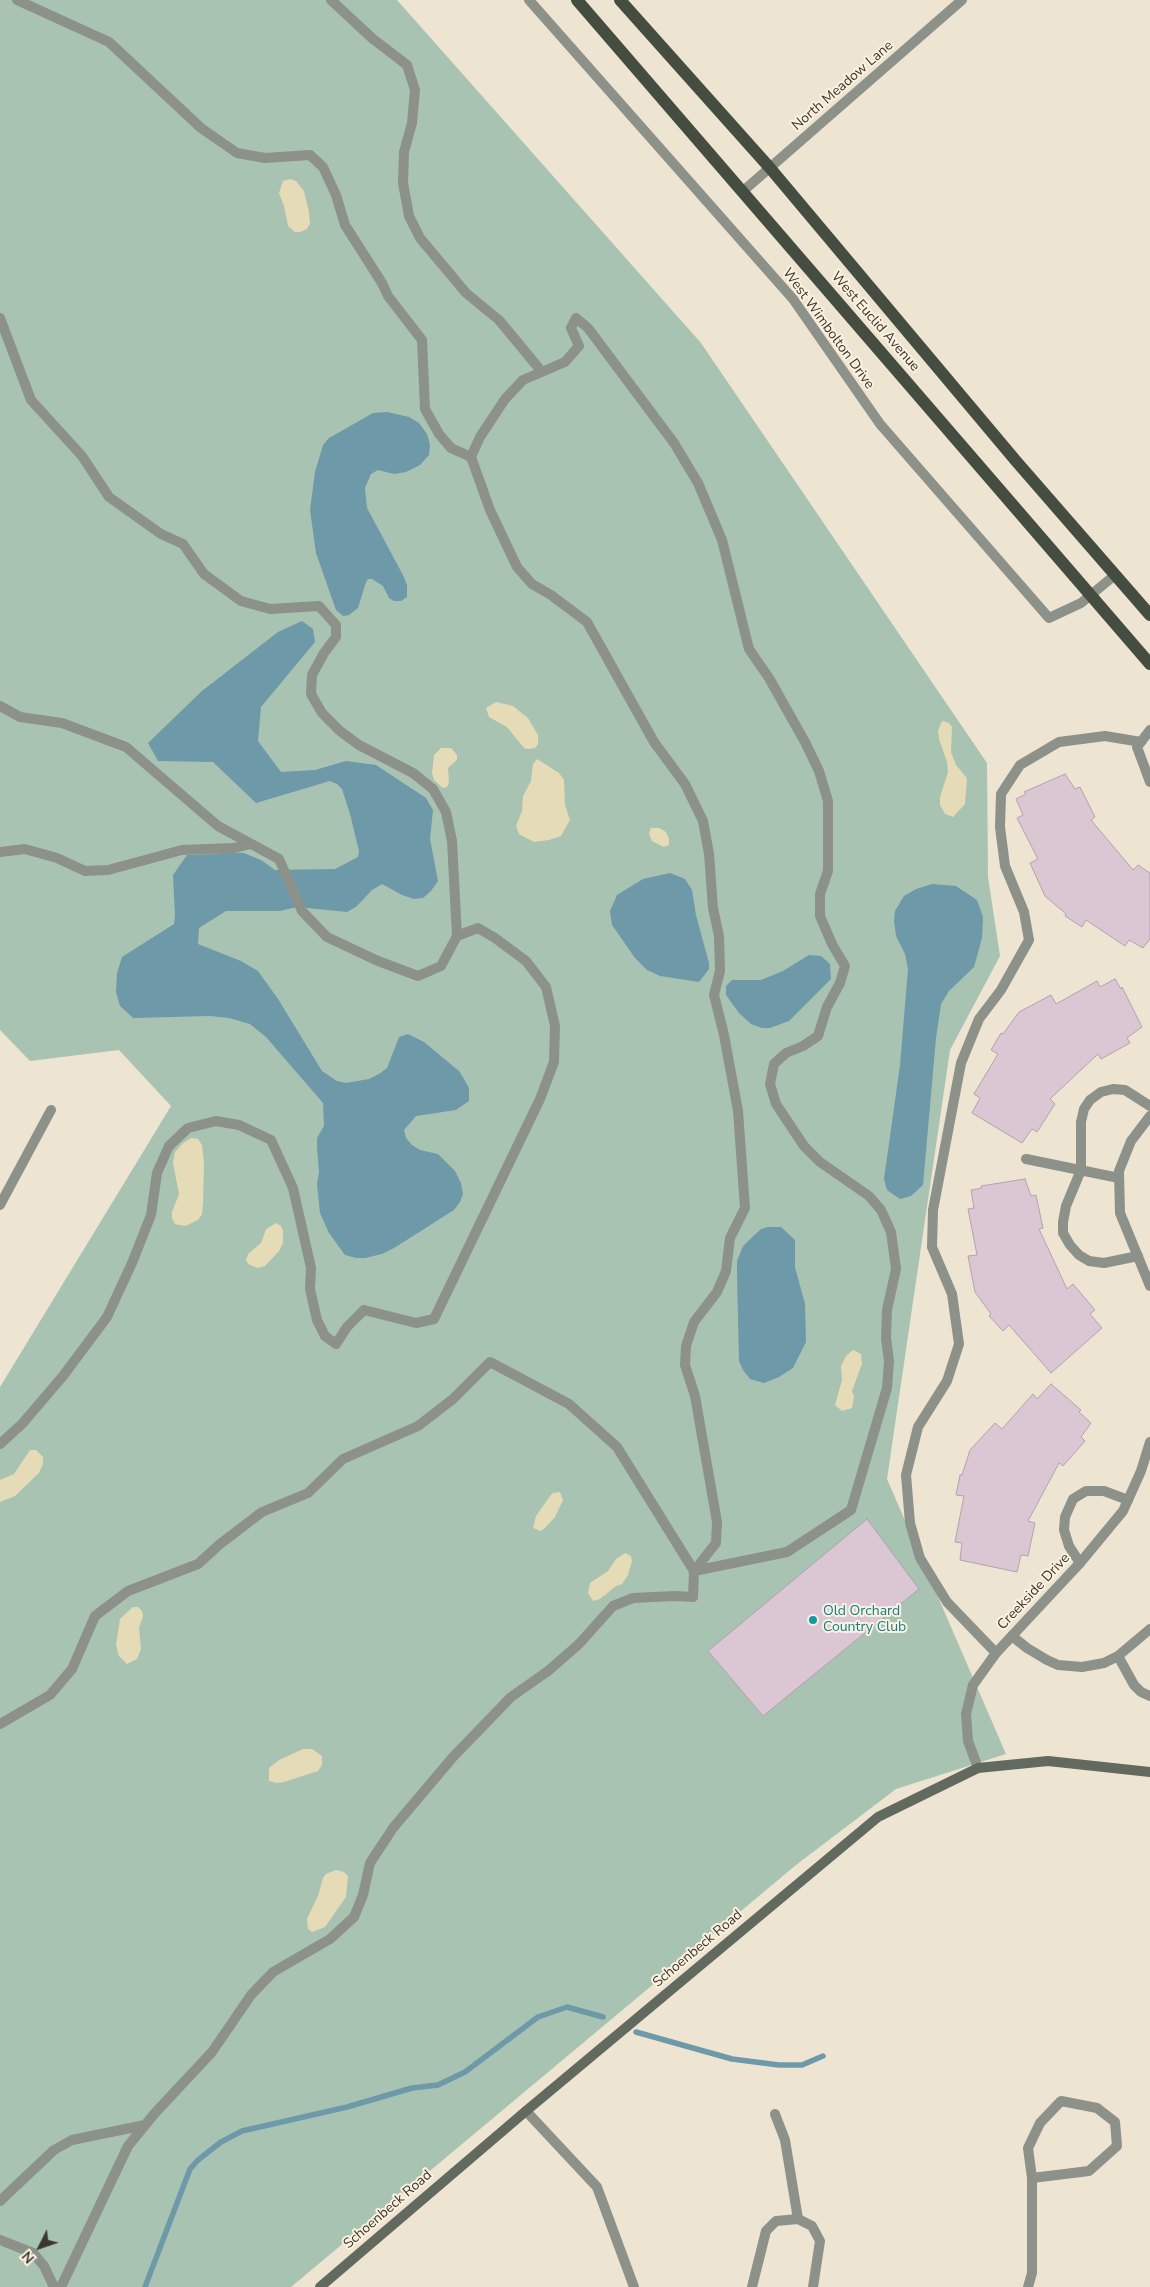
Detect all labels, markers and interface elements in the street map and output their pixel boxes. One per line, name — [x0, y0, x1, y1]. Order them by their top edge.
street label: North Meadow Lane — [789, 38, 897, 134]
street label: West Wimbolton Drive — [779, 265, 877, 393]
street label: West Euclid Avenue — [827, 269, 923, 375]
street label: Creekside Drive — [994, 1550, 1074, 1634]
place label: Old Orchard Country Club — [823, 1604, 906, 1636]
marker: Old Orchard Country Club — [807, 1614, 819, 1626]
street label: Schoenbeck Road — [650, 1907, 746, 1991]
street label: Schoenbeck Road — [340, 2167, 436, 2253]
north arrow — [15, 2222, 65, 2272]
text: N — [18, 2247, 39, 2267]

